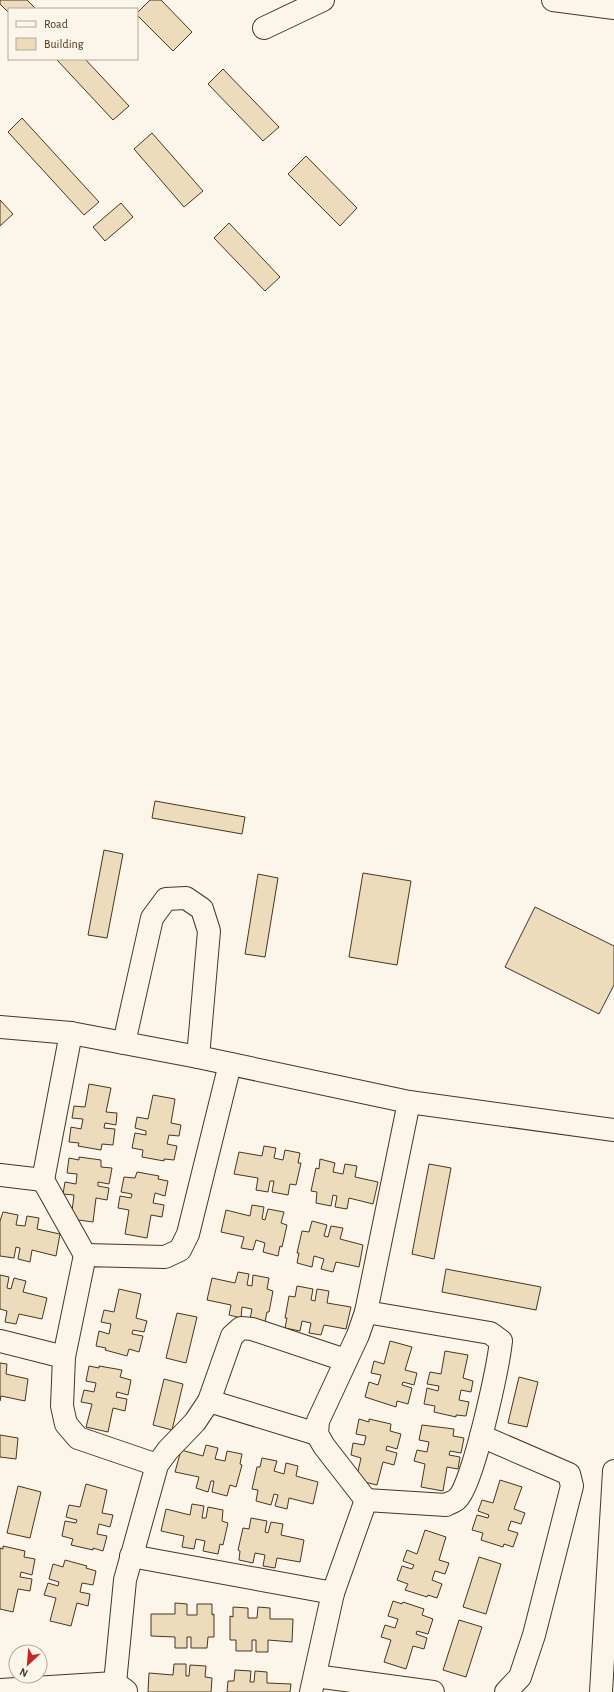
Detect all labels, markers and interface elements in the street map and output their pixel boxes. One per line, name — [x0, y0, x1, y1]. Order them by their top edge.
legend — [8, 8, 138, 60]
text: Road — [44, 18, 68, 30]
text: Building — [44, 38, 84, 50]
north arrow — [8, 1644, 48, 1684]
text: N — [18, 1666, 30, 1679]

